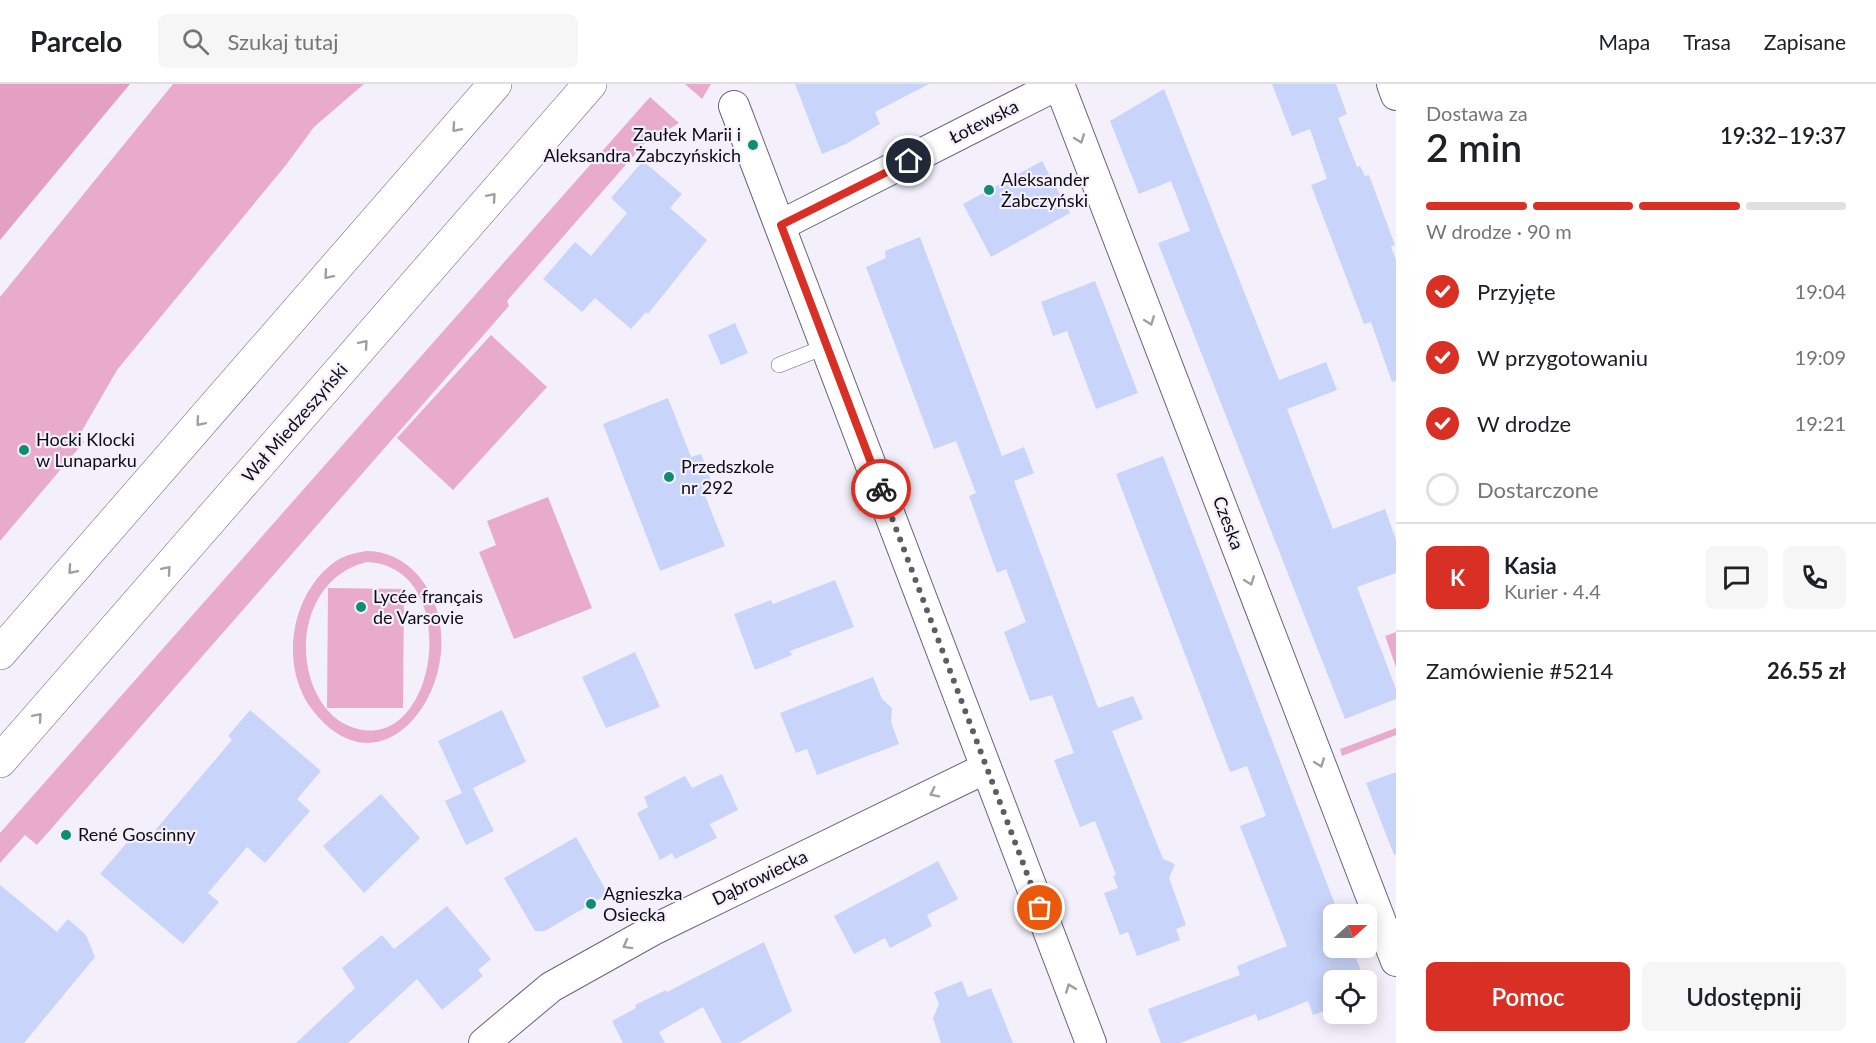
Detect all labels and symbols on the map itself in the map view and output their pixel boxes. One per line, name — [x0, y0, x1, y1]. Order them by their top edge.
street label: Łotewska — [945, 94, 1022, 148]
one-way arrow — [452, 121, 463, 132]
place label: Zaułek Marii i Aleksandra Żabczyńskich — [543, 123, 741, 166]
one-way arrow — [1073, 133, 1086, 143]
pin — [883, 135, 934, 186]
marker: Zaułek Marii i Aleksandra Żabczyńskich — [746, 138, 760, 152]
place label: Aleksander Żabczyński — [1001, 168, 1089, 211]
marker: Aleksander Żabczyński — [982, 183, 996, 197]
one-way arrow — [485, 193, 496, 204]
one-way arrow — [324, 268, 335, 279]
one-way arrow — [1143, 314, 1155, 325]
one-way arrow — [357, 340, 368, 351]
street label: Wał Miedzeszyński — [237, 358, 352, 486]
one-way arrow — [196, 416, 207, 426]
place label: Hocki Klocki w Lunaparku — [36, 428, 137, 471]
marker: Hocki Klocki w Lunaparku — [17, 443, 31, 457]
place label: Przedszkole nr 292 — [681, 455, 774, 498]
courier — [851, 459, 911, 519]
marker: Przedszkole nr 292 — [662, 470, 676, 484]
street label: Czeska — [1209, 493, 1249, 552]
one-way arrow — [68, 563, 79, 574]
one-way arrow — [159, 566, 170, 577]
one-way arrow — [1243, 575, 1255, 586]
place label: Lycée français de Varsovie — [373, 585, 483, 628]
marker: Lycée français de Varsovie — [354, 600, 368, 614]
one-way arrow — [31, 713, 42, 724]
one-way arrow — [1312, 757, 1325, 768]
one-way arrow — [929, 786, 940, 798]
place label: René Goscinny — [78, 823, 196, 845]
marker: René Goscinny — [59, 828, 73, 842]
street label: Dąbrowiecka — [708, 845, 811, 910]
place label: Agnieszka Osiecka — [603, 882, 682, 925]
pin — [1014, 882, 1065, 933]
marker: Agnieszka Osiecka — [584, 897, 598, 911]
north arrow — [1323, 904, 1377, 958]
one-way arrow — [623, 937, 633, 949]
one-way arrow — [1065, 984, 1077, 995]

